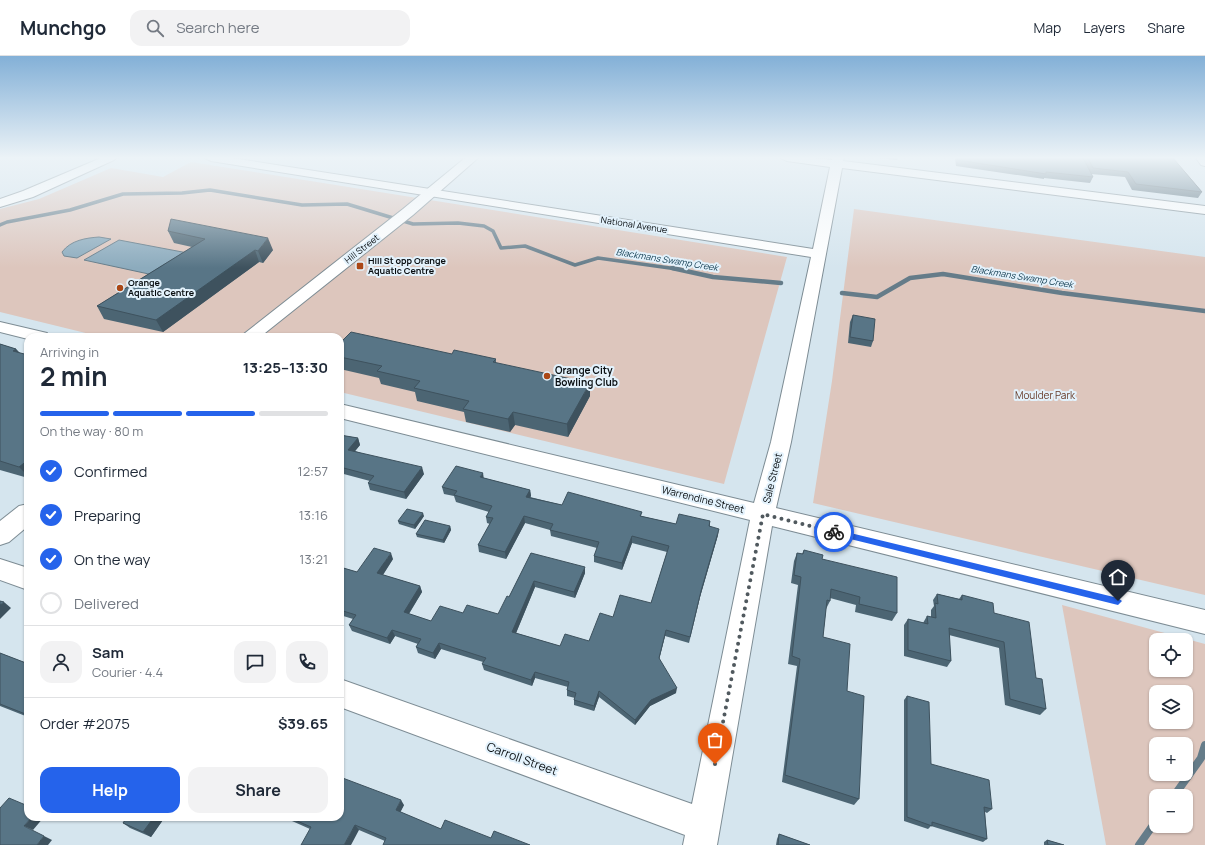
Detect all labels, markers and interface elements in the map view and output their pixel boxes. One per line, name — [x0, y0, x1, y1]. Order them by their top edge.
search box — [130, 10, 410, 46]
text: Munchgo — [20, 15, 106, 41]
icon: search — [144, 17, 166, 39]
text: Search here — [176, 17, 260, 38]
text: Map — [1033, 18, 1061, 37]
text: Layers — [1083, 18, 1125, 37]
text: Share — [1147, 18, 1185, 37]
street label: National Avenue — [600, 213, 668, 236]
street label: Hill Street — [342, 231, 382, 266]
water label: Blackmans Swamp Creek — [615, 245, 721, 274]
place label: Hill St opp Orange Aquatic Centre — [368, 254, 447, 277]
marker: Hill St opp Orange Aquatic Centre — [355, 261, 365, 271]
water label: Blackmans Swamp Creek — [970, 262, 1076, 291]
place label: Orange Aquatic Centre — [128, 276, 195, 299]
marker: Orange Aquatic Centre — [115, 283, 125, 293]
text: Arriving in — [40, 343, 99, 361]
text: 13:25–13:30 — [243, 357, 328, 378]
text: 2 min — [40, 358, 108, 394]
place label: Orange City Bowling Club — [555, 363, 618, 389]
marker: Orange City Bowling Club — [542, 371, 552, 381]
park label: Moulder Park — [1015, 388, 1076, 402]
text: On the way · 80 m — [40, 422, 143, 440]
street label: Sale Street — [759, 451, 785, 505]
icon: check — [40, 460, 62, 482]
text: Confirmed — [74, 461, 147, 482]
text: 12:57 — [298, 462, 328, 480]
street label: Warrendine Street — [660, 482, 746, 516]
icon: check — [40, 504, 62, 526]
text: Preparing — [74, 505, 141, 526]
text: 13:16 — [299, 506, 328, 524]
courier — [814, 512, 854, 552]
icon: bike — [823, 521, 845, 543]
icon: check — [40, 548, 62, 570]
text: On the way — [74, 549, 150, 570]
text: 13:21 — [299, 550, 328, 568]
pin — [1101, 560, 1135, 601]
icon: home — [1107, 566, 1129, 588]
text: Delivered — [74, 593, 139, 614]
map controls — [1149, 633, 1193, 833]
button: locate — [1149, 633, 1193, 677]
button: person — [40, 641, 82, 683]
button: chat — [234, 641, 276, 683]
button: phone — [286, 641, 328, 683]
text: Sam — [92, 642, 124, 663]
text: Courier · 4.4 — [92, 663, 163, 681]
button: layers — [1149, 685, 1193, 729]
text: Order #2075 — [40, 713, 130, 734]
text: $39.65 — [278, 713, 328, 734]
pin — [698, 723, 732, 764]
icon: bag — [704, 729, 726, 751]
button: + — [1149, 737, 1193, 781]
street label: Carroll Street — [484, 738, 560, 779]
button: Help — [40, 767, 180, 813]
button: Share — [188, 767, 328, 813]
button: − — [1149, 789, 1193, 833]

